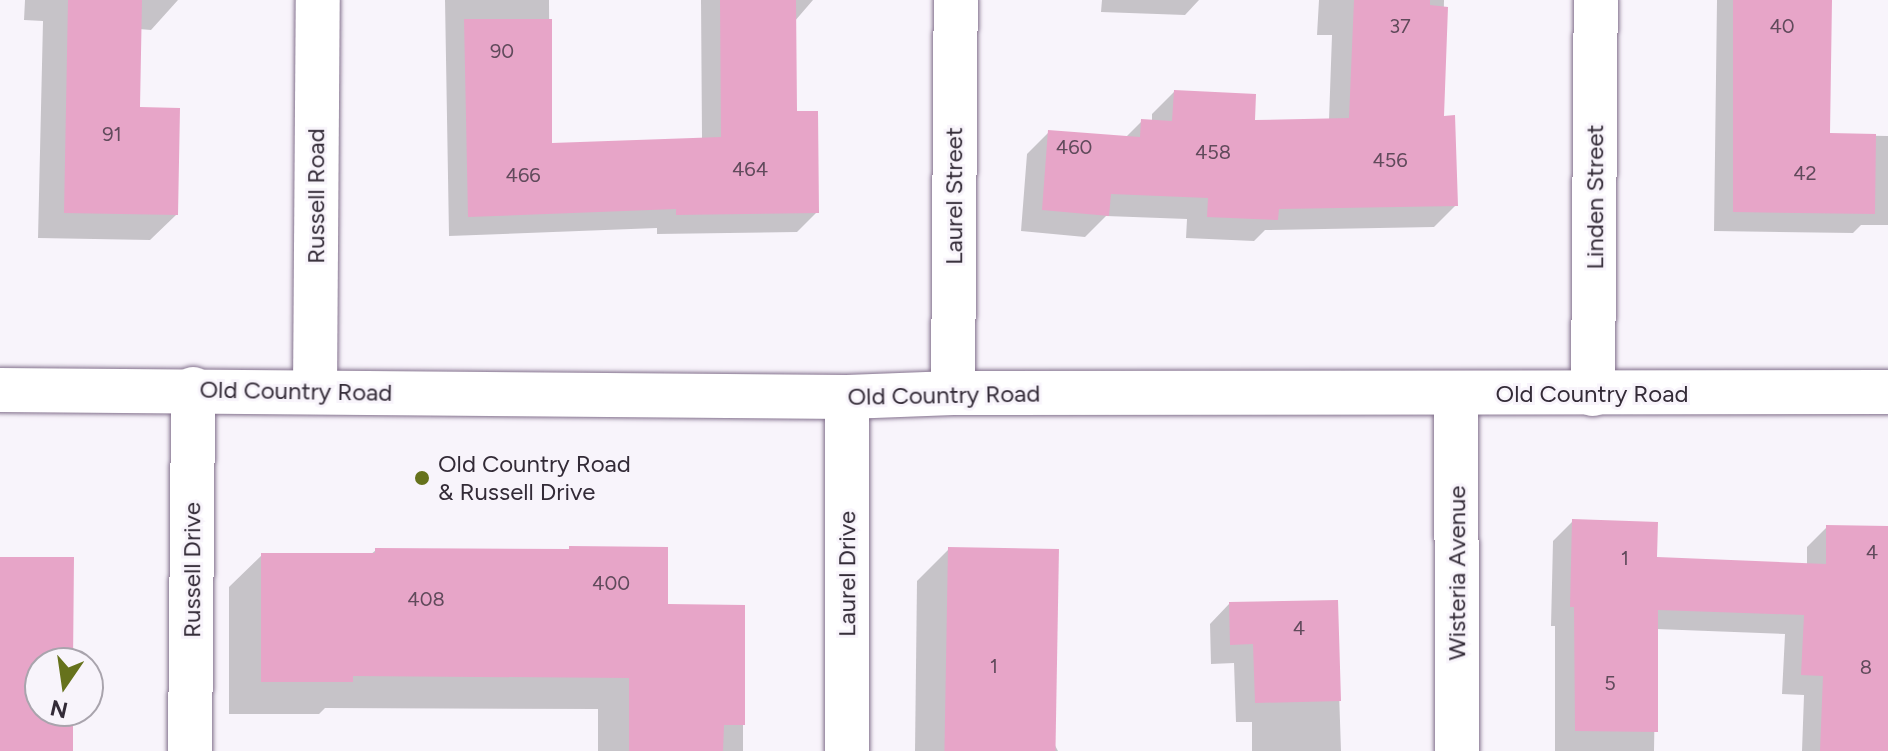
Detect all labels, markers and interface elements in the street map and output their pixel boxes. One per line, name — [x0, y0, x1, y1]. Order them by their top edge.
house number: 37 — [1389, 14, 1411, 38]
house number: 40 — [1769, 14, 1795, 38]
house number: 90 — [490, 39, 514, 63]
house number: 91 — [102, 122, 122, 146]
street label: Linden Street — [1581, 124, 1609, 270]
street label: Laurel Street — [940, 127, 968, 265]
street label: Russell Road — [302, 128, 330, 264]
house number: 460 — [1056, 135, 1092, 159]
house number: 458 — [1195, 140, 1231, 164]
house number: 456 — [1372, 148, 1408, 172]
house number: 464 — [732, 157, 768, 181]
house number: 42 — [1793, 161, 1817, 185]
house number: 466 — [505, 163, 541, 187]
street label: Old Country Road — [199, 375, 393, 407]
street label: Old Country Road — [847, 379, 1041, 411]
street label: Old Country Road — [1496, 380, 1688, 408]
place label: Old Country Road & Russell Drive — [438, 450, 631, 506]
marker: Old Country Road & Russell Drive — [413, 469, 431, 487]
street label: Wisteria Avenue — [1443, 486, 1471, 660]
street label: Russell Drive — [178, 502, 206, 638]
street label: Laurel Drive — [833, 511, 861, 637]
house number: 4 — [1866, 540, 1878, 564]
house number: 1 — [1621, 546, 1629, 570]
house number: 400 — [592, 571, 630, 595]
house number: 408 — [407, 587, 445, 611]
house number: 4 — [1293, 616, 1305, 640]
north arrow — [24, 647, 104, 727]
house number: 1 — [990, 654, 998, 678]
house number: 8 — [1860, 655, 1872, 679]
house number: 5 — [1604, 671, 1616, 695]
text: N — [48, 694, 70, 724]

